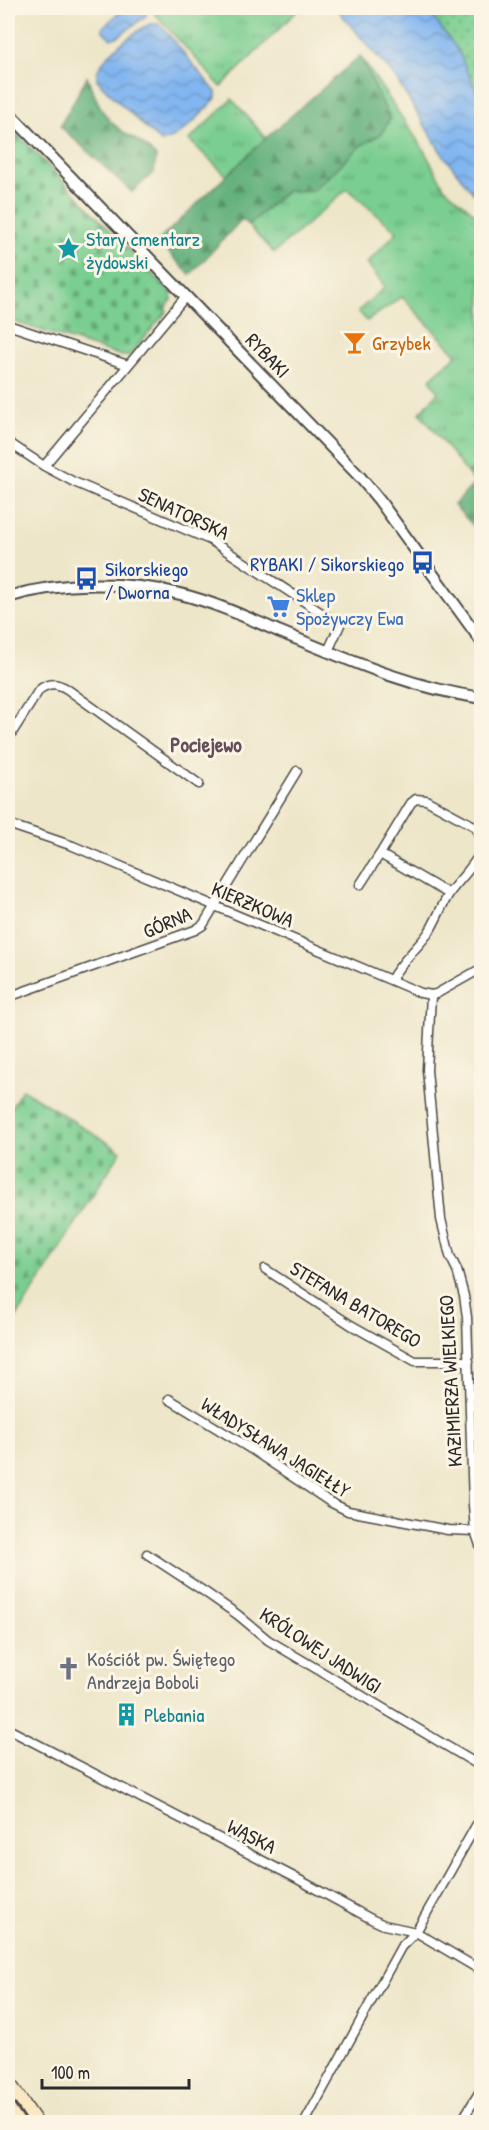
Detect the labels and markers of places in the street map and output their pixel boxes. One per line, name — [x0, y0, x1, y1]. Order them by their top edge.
place label: Stary cmentarz żydowski — [86, 225, 200, 275]
place icon: Stary cmentarz żydowski — [55, 236, 81, 262]
bar icon: Grzybek — [341, 329, 367, 355]
place label: Grzybek — [372, 329, 431, 356]
place label: RYBAKI / Sikorskiego — [250, 550, 404, 577]
bus stop icon: RYBAKI / Sikorskiego — [409, 550, 435, 576]
place label: Sikorskiego / Dworna — [105, 555, 188, 605]
bus stop icon: Sikorskiego / Dworna — [74, 566, 100, 592]
place label: Sklep Spożywczy Ewa — [296, 581, 404, 631]
supermarket icon: Sklep Spożywczy Ewa — [265, 593, 291, 619]
place label: Kościół pw. Świętego Andrzeja Boboli — [87, 1645, 235, 1695]
church icon: Kościół pw. Świętego Andrzeja Boboli — [56, 1656, 82, 1682]
building icon: Plebania — [113, 1701, 139, 1727]
place label: Plebania — [144, 1701, 204, 1728]

